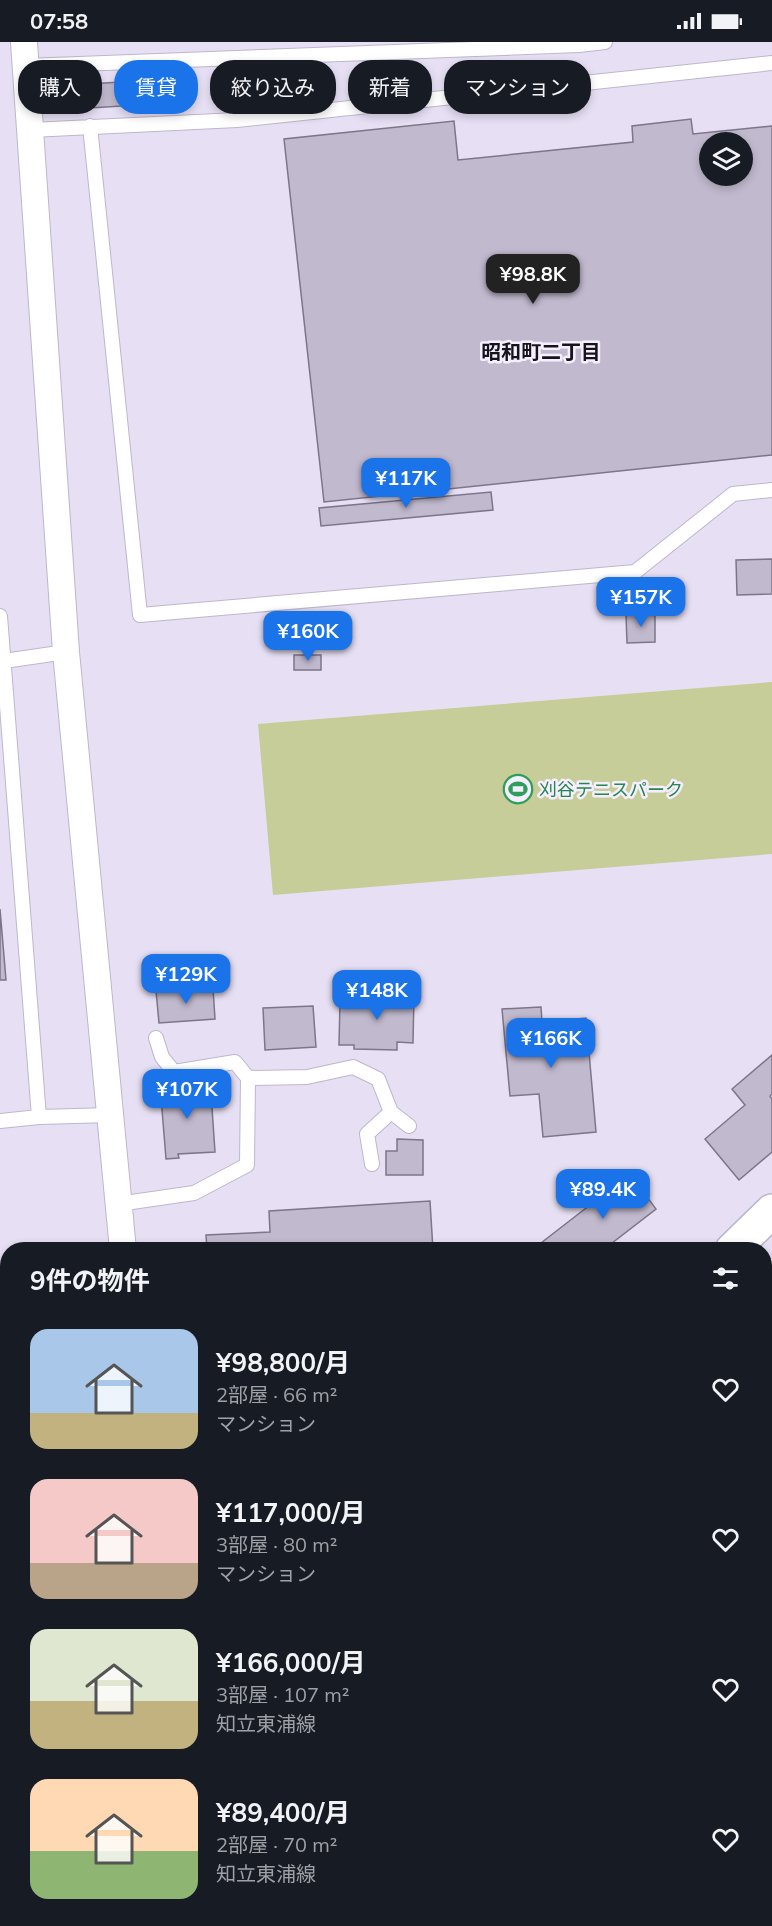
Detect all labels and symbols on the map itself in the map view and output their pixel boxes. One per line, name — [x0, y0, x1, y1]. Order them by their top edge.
pin: ¥98.8K — [484, 254, 582, 305]
district label: 昭和町二丁目 — [481, 339, 601, 364]
pin: ¥117K — [364, 458, 448, 509]
pin: ¥157K — [599, 577, 683, 628]
pin: ¥160K — [266, 611, 350, 662]
sports icon: 刈谷テニスパーク — [502, 773, 534, 805]
place label: 刈谷テニスパーク — [539, 778, 683, 801]
pin: ¥129K — [144, 954, 228, 1005]
pin: ¥148K — [335, 970, 419, 1021]
pin: ¥166K — [509, 1018, 593, 1069]
pin: ¥107K — [145, 1069, 229, 1120]
pin: ¥89.4K — [554, 1169, 652, 1220]

